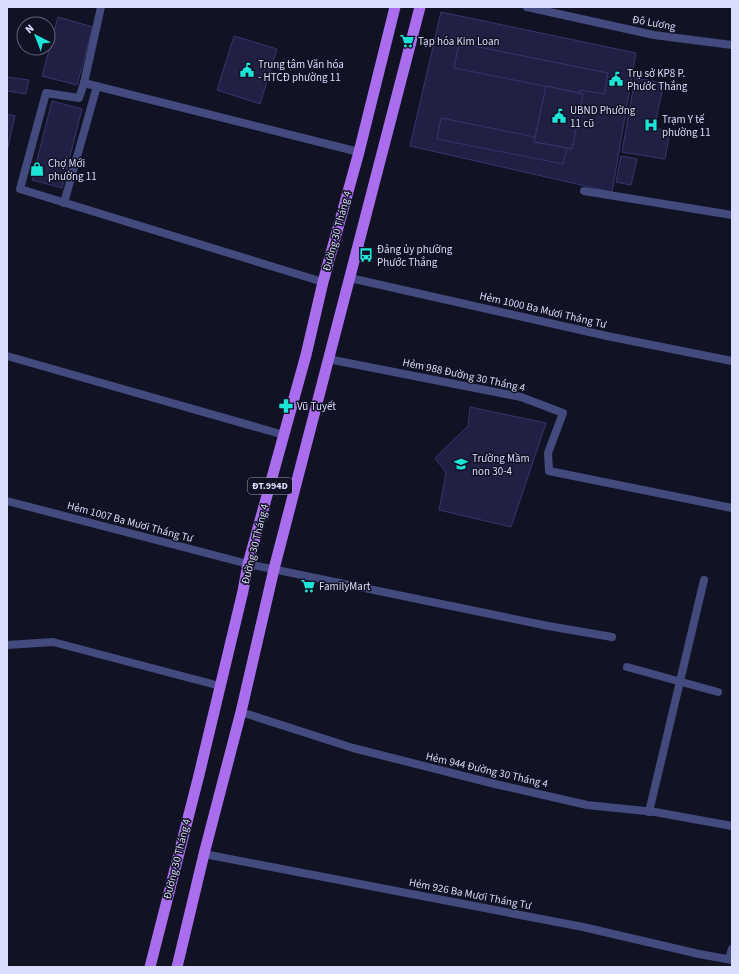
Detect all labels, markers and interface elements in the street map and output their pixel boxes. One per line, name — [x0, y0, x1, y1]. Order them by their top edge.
street label: Đô Lương — [631, 12, 677, 34]
north arrow — [16, 16, 56, 56]
text: N — [22, 21, 37, 37]
supermarket icon: Tạp hóa Kim Loan — [399, 33, 415, 49]
place label: Tạp hóa Kim Loan — [418, 34, 499, 49]
place label: Trung tâm Văn hóa - HTCĐ phường 11 — [258, 57, 344, 85]
public building icon: Trung tâm Văn hóa - HTCĐ phường 11 — [239, 62, 255, 78]
place label: Trụ sở KP8 P. Phước Thắng — [627, 66, 688, 94]
public building icon: Trụ sở KP8 P. Phước Thắng — [608, 71, 624, 87]
place label: UBND Phường 11 cũ — [570, 103, 636, 131]
public building icon: UBND Phường 11 cũ — [551, 108, 567, 124]
place label: Trạm Y tế phường 11 — [662, 112, 711, 140]
hospital icon: Trạm Y tế phường 11 — [643, 117, 659, 133]
place label: Chợ Mới phường 11 — [48, 156, 97, 184]
shop icon: Chợ Mới phường 11 — [29, 161, 45, 177]
street label: Đường 30 Tháng 4 — [319, 189, 355, 273]
place label: Đảng ủy phường Phước Thắng — [377, 242, 453, 270]
bus stop icon: Đảng ủy phường Phước Thắng — [358, 247, 374, 263]
street label: Hẻm 1000 Ba Mươi Tháng Tư — [478, 288, 609, 332]
street label: Hẻm 988 Đường 30 Tháng 4 — [401, 355, 527, 395]
pharmacy icon: Vũ Tuyết — [278, 398, 294, 414]
place label: Vũ Tuyết — [297, 399, 336, 414]
place label: Trường Mầm non 30-4 — [472, 451, 530, 479]
school or university icon: Trường Mầm non 30-4 — [453, 456, 469, 472]
road number: ĐT.994D — [248, 478, 292, 494]
street label: Hẻm 1007 Ba Mươi Tháng Tư — [65, 498, 196, 546]
street label: Đường 30 Tháng 4 — [238, 502, 272, 586]
supermarket icon: FamilyMart — [300, 578, 316, 594]
place label: FamilyMart — [319, 579, 371, 594]
street label: Hẻm 944 Đường 30 Tháng 4 — [424, 749, 550, 791]
street label: Đường 30 Tháng 4 — [160, 817, 194, 901]
street label: Hẻm 926 Ba Mươi Tháng Tư — [408, 875, 533, 913]

